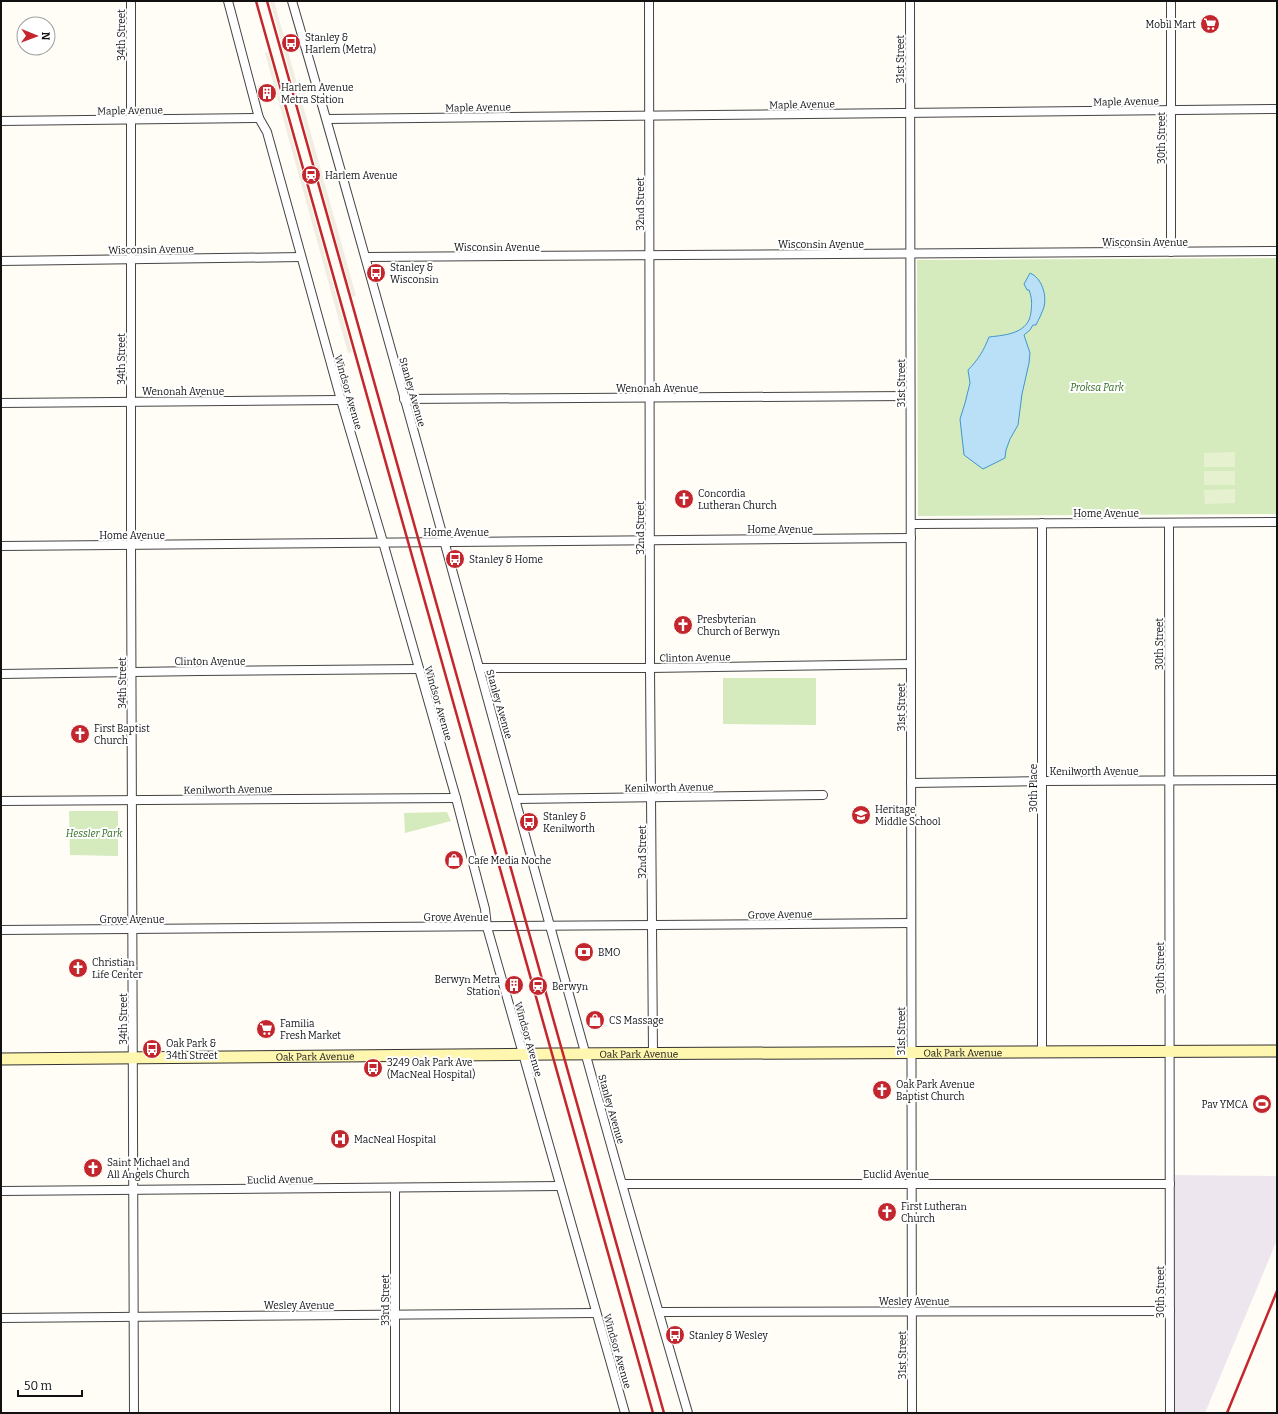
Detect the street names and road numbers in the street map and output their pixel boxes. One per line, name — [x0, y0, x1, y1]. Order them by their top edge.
street label: 34th Street — [116, 9, 128, 61]
street label: 31st Street — [895, 34, 907, 83]
street label: Maple Avenue — [1093, 95, 1159, 109]
street label: Maple Avenue — [769, 98, 835, 112]
street label: Maple Avenue — [445, 101, 511, 115]
street label: Maple Avenue — [97, 104, 163, 118]
street label: 30th Street — [1156, 112, 1168, 164]
street label: 32nd Street — [635, 177, 647, 231]
street label: Wisconsin Avenue — [1102, 237, 1188, 249]
street label: Wisconsin Avenue — [778, 239, 864, 251]
street label: Wisconsin Avenue — [454, 242, 540, 254]
street label: Wisconsin Avenue — [108, 243, 194, 257]
street label: 34th Street — [116, 333, 128, 385]
street label: Windsor Avenue — [332, 354, 364, 431]
street label: Stanley Avenue — [396, 356, 428, 428]
street label: 31st Street — [896, 358, 908, 407]
street label: Wenonah Avenue — [616, 383, 698, 395]
street label: Wenonah Avenue — [142, 386, 224, 398]
street label: 32nd Street — [635, 501, 647, 555]
street label: Home Avenue — [1073, 508, 1139, 520]
street label: Home Avenue — [747, 524, 813, 536]
street label: Home Avenue — [423, 527, 489, 539]
street label: Home Avenue — [99, 530, 165, 542]
street label: 30th Street — [1154, 618, 1166, 670]
street label: Clinton Avenue — [659, 651, 731, 665]
street label: Clinton Avenue — [174, 656, 246, 668]
street label: 34th Street — [117, 657, 129, 709]
street label: Windsor Avenue — [422, 665, 454, 742]
street label: Stanley Avenue — [483, 668, 515, 740]
street label: 31st Street — [896, 682, 908, 731]
street label: 30th Place — [1028, 764, 1040, 812]
street label: Kenilworth Avenue — [1049, 766, 1139, 778]
street label: Kenilworth Avenue — [624, 781, 714, 795]
street label: Kenilworth Avenue — [183, 783, 273, 797]
street label: 32nd Street — [637, 825, 649, 879]
street label: Grove Avenue — [747, 908, 813, 922]
street label: Grove Avenue — [424, 912, 488, 924]
street label: Grove Avenue — [100, 914, 164, 926]
street label: 30th Street — [1155, 942, 1167, 994]
street label: 34th Street — [118, 993, 130, 1045]
street label: Windsor Avenue — [512, 1001, 544, 1078]
street label: 31st Street — [896, 1006, 908, 1055]
street label: Oak Park Avenue — [924, 1047, 1002, 1059]
street label: Oak Park Avenue — [600, 1048, 678, 1061]
street label: Oak Park Avenue — [276, 1051, 354, 1064]
street label: Stanley Avenue — [595, 1073, 627, 1145]
street label: Euclid Avenue — [863, 1169, 929, 1181]
street label: Euclid Avenue — [247, 1173, 313, 1187]
street label: 30th Street — [1155, 1266, 1167, 1318]
street label: 33rd Street — [380, 1274, 392, 1326]
street label: Wesley Avenue — [879, 1296, 949, 1308]
street label: Wesley Avenue — [264, 1300, 334, 1312]
street label: Windsor Avenue — [601, 1313, 633, 1390]
street label: 31st Street — [897, 1330, 909, 1379]

